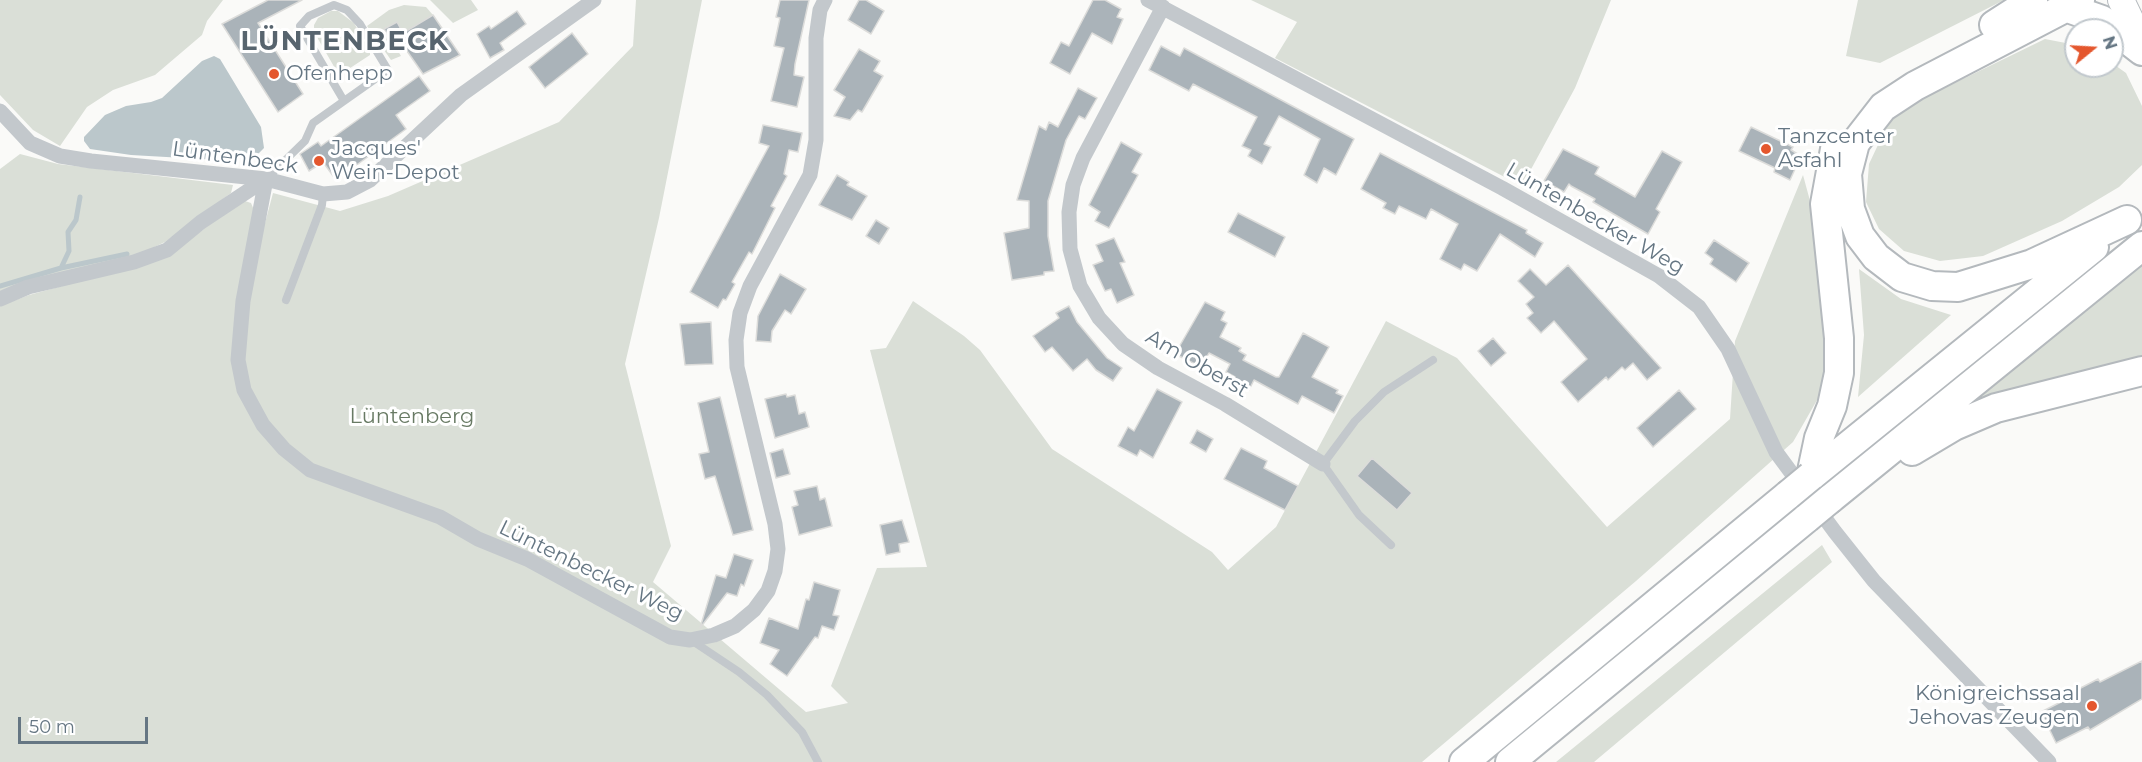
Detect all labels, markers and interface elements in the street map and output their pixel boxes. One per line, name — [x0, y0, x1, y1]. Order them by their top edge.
north arrow — [2064, 18, 2124, 78]
district label: LÜNTENBECK — [240, 26, 450, 58]
text: N — [2099, 34, 2121, 52]
place label: Ofenhepp — [286, 61, 393, 87]
marker: Ofenhepp — [267, 67, 281, 81]
place label: Tanzcenter Asfahl — [1778, 124, 1894, 174]
place label: Jacques' Wein-Depot — [331, 136, 460, 186]
street label: Lüntenbeck — [171, 137, 299, 179]
marker: Tanzcenter Asfahl — [1759, 142, 1773, 156]
marker: Jacques' Wein-Depot — [312, 154, 326, 168]
street label: Lüntenbecker Weg — [1501, 158, 1689, 280]
street label: Am Oberst — [1141, 324, 1253, 404]
park label: Lüntenberg — [350, 404, 474, 430]
street label: Lüntenbecker Weg — [495, 515, 687, 627]
place label: Königreichssaal Jehovas Zeugen — [1909, 681, 2080, 731]
marker: Königreichssaal Jehovas Zeugen — [2085, 699, 2099, 713]
scale bar — [21, 705, 152, 743]
text: 50 m — [29, 716, 75, 738]

